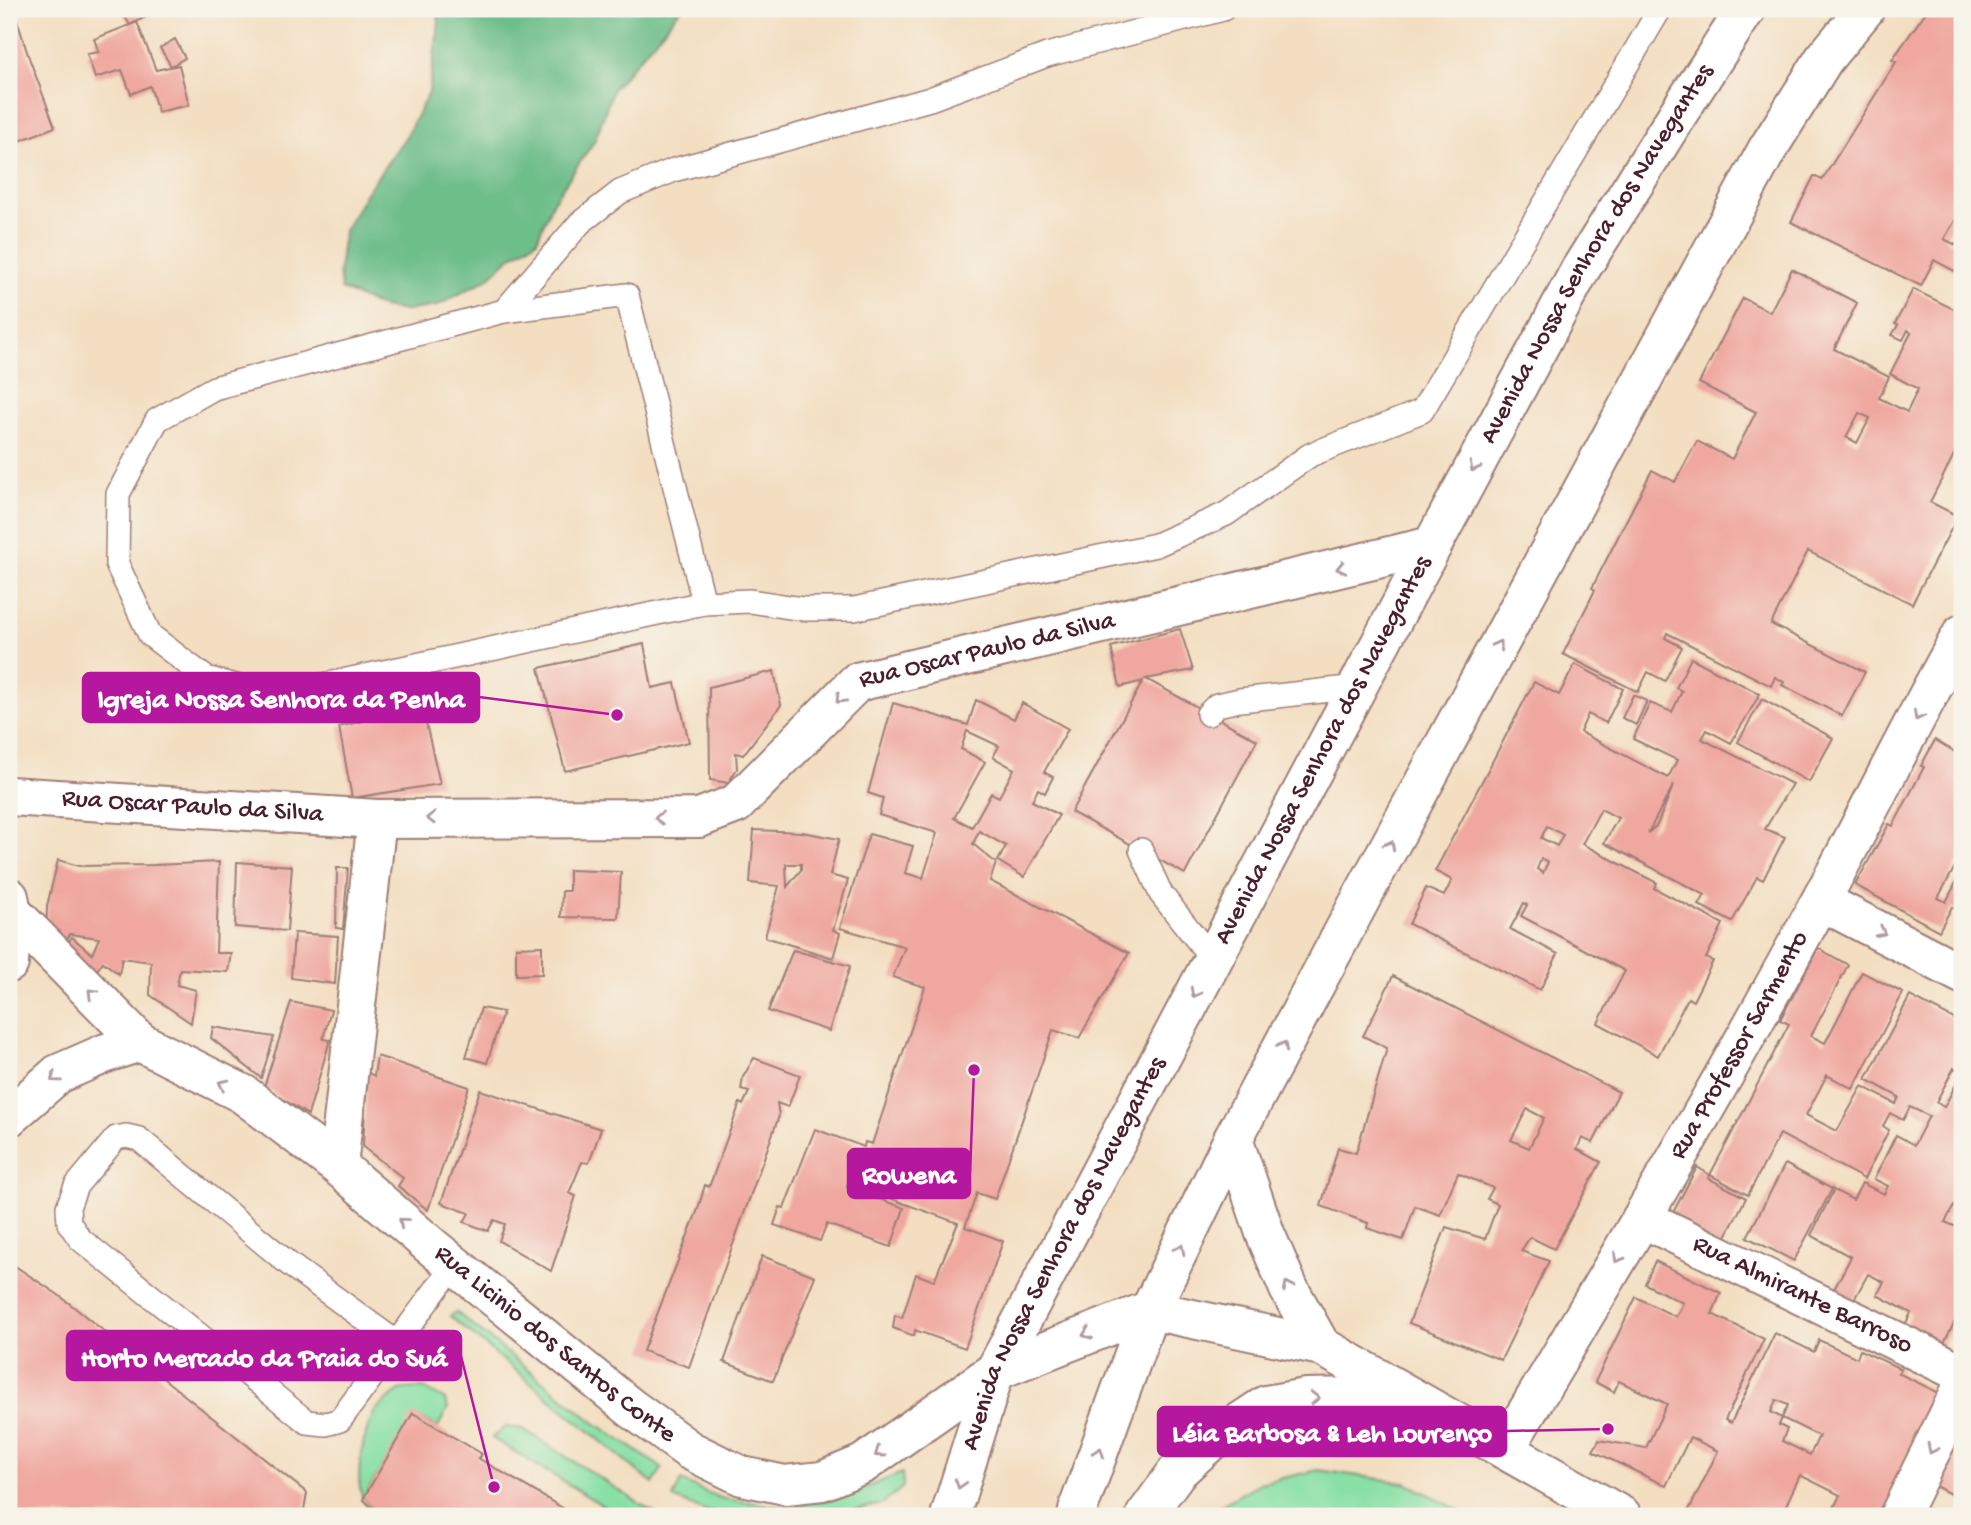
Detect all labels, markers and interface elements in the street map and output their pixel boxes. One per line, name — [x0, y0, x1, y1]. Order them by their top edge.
street label: Avenida Nossa Senhora dos Navegantes — [1474, 57, 1722, 449]
one-way arrow — [1469, 460, 1482, 473]
street label: Avenida Nossa Senhora dos Navegantes — [1208, 550, 1440, 950]
one-way arrow — [1335, 560, 1347, 574]
street label: Rua Oscar Paulo da Silva — [856, 606, 1120, 696]
one-way arrow — [1490, 640, 1503, 652]
callout: Igreja Nossa Senhora da Penha — [83, 673, 479, 722]
text: Igreja Nossa Senhora da Penha — [97, 685, 466, 718]
one-way arrow — [835, 690, 848, 703]
one-way arrow — [1912, 709, 1926, 721]
street label: Rua Oscar Paulo da Silva — [61, 784, 326, 831]
one-way arrow — [425, 810, 436, 826]
one-way arrow — [653, 810, 663, 826]
one-way arrow — [1381, 840, 1395, 852]
one-way arrow — [1874, 924, 1887, 937]
street label: Rua Professor Sarmento — [1664, 926, 1817, 1165]
one-way arrow — [1190, 986, 1203, 998]
one-way arrow — [87, 989, 100, 1002]
one-way arrow — [1274, 1041, 1288, 1053]
street label: Avenida Nossa Senhora dos Navegantes — [956, 1051, 1175, 1454]
one-way arrow — [50, 1070, 63, 1083]
one-way arrow — [218, 1078, 230, 1092]
callout: Rowena — [848, 1149, 970, 1198]
text: Rowena — [861, 1161, 958, 1194]
one-way arrow — [398, 1218, 411, 1230]
street label: Rua Almirante Barroso — [1687, 1229, 1917, 1362]
street label: Rua Licinio dos Santos Conte — [427, 1239, 682, 1451]
one-way arrow — [1172, 1244, 1186, 1256]
one-way arrow — [1614, 1251, 1627, 1264]
one-way arrow — [1283, 1281, 1297, 1293]
one-way arrow — [1081, 1326, 1093, 1340]
callout: Horto Mercado da Praia do Suá — [67, 1331, 461, 1380]
text: Horto Mercado da Praia do Suá — [81, 1344, 449, 1377]
one-way arrow — [1309, 1390, 1320, 1405]
callout: Léia Barbosa & Leh Lourenço — [1158, 1407, 1506, 1456]
text: Léia Barbosa & Leh Lourenço — [1172, 1419, 1493, 1452]
one-way arrow — [1926, 1442, 1940, 1454]
one-way arrow — [874, 1445, 887, 1457]
one-way arrow — [1091, 1446, 1105, 1458]
one-way arrow — [954, 1477, 968, 1490]

